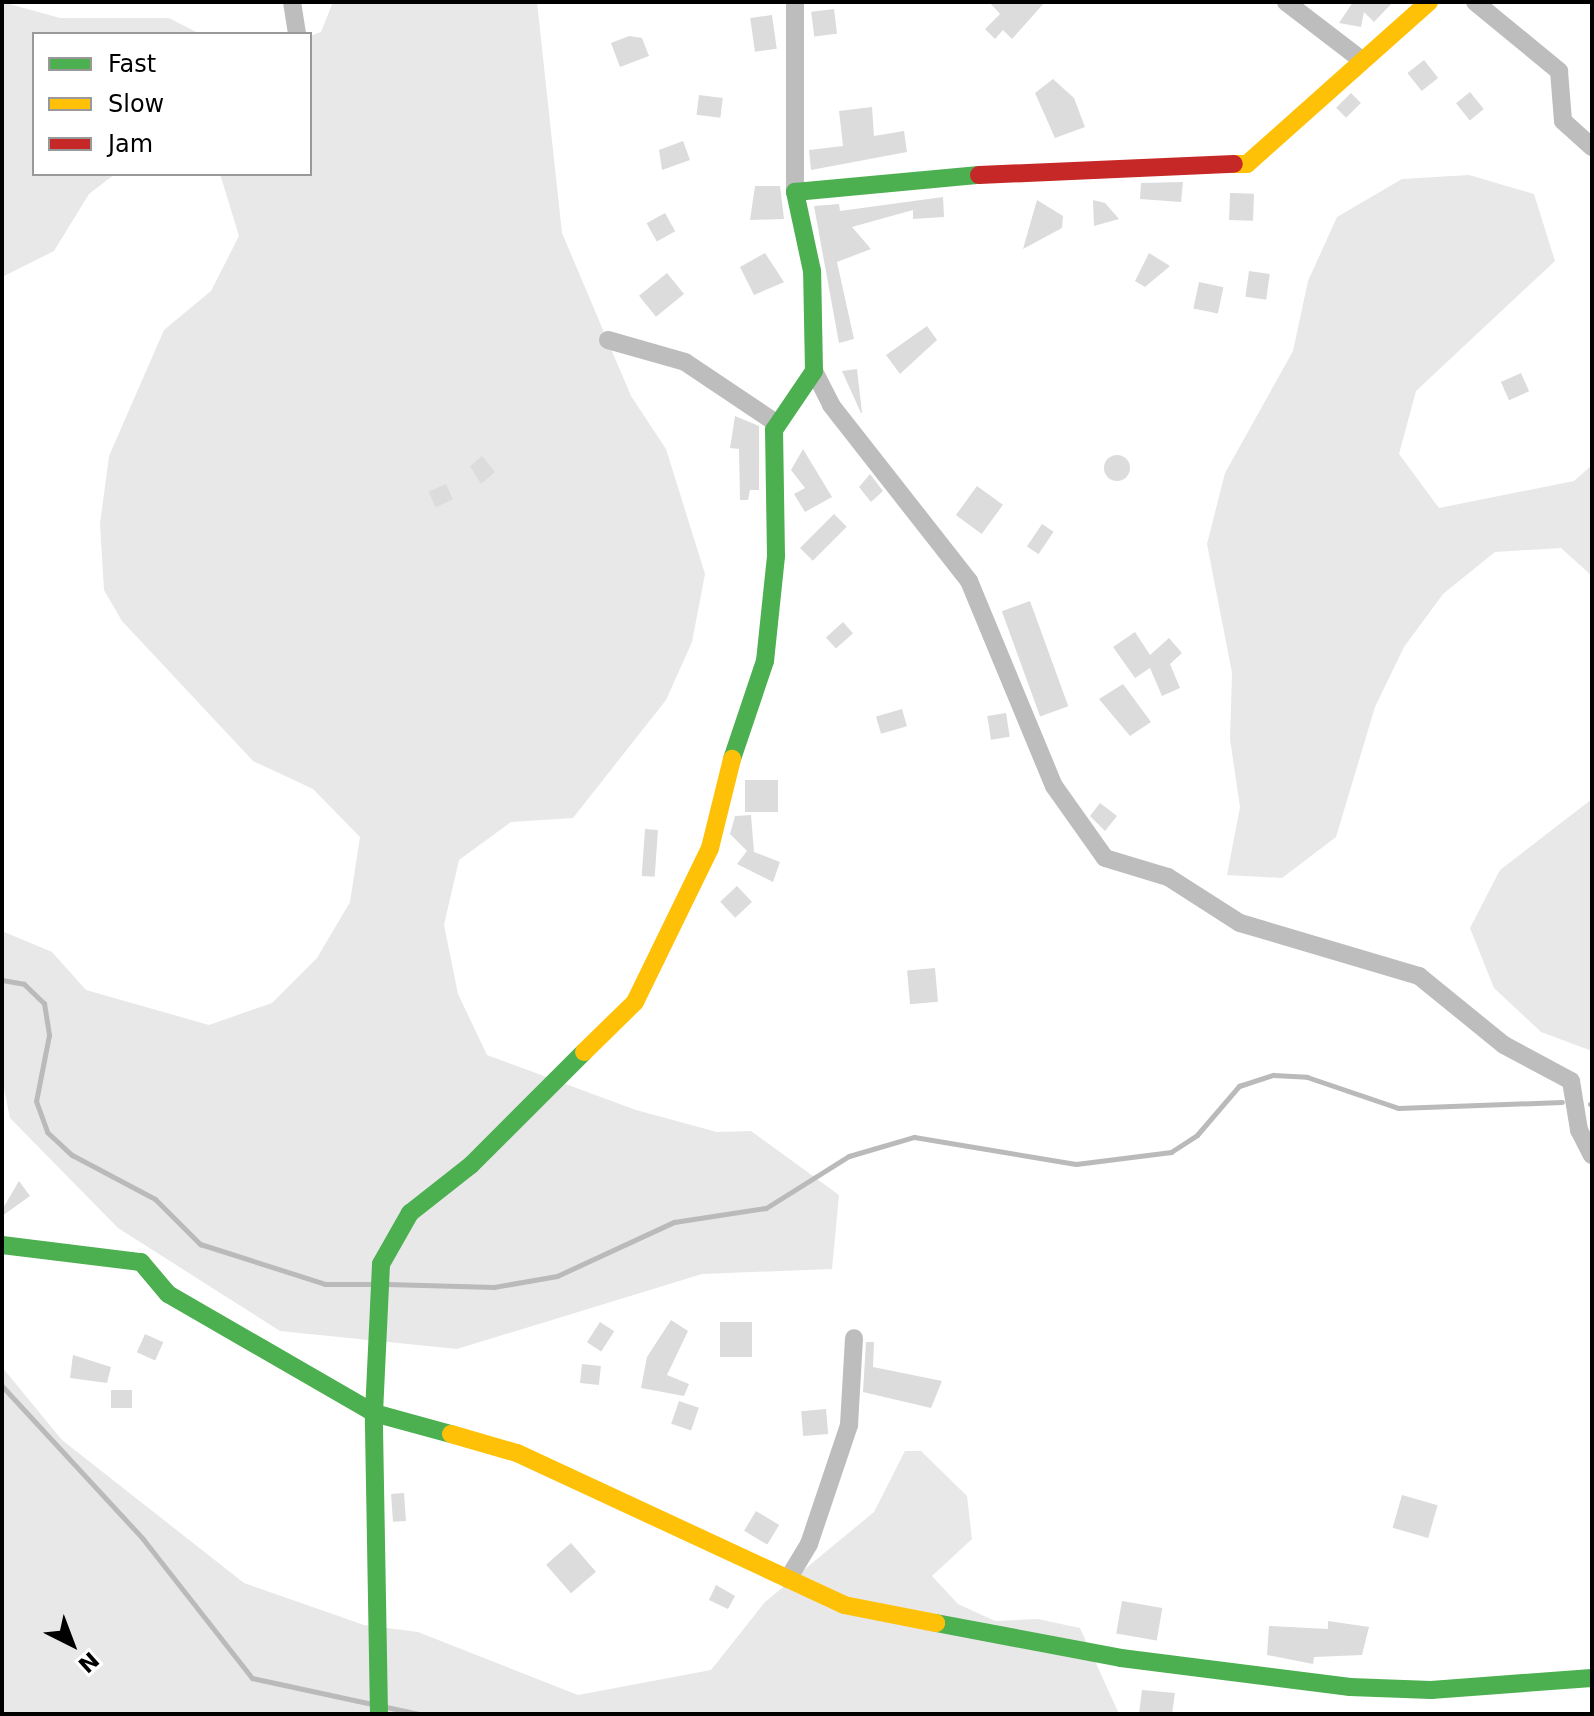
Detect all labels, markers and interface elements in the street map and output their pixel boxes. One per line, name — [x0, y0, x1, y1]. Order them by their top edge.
legend — [32, 32, 312, 176]
text: Fast — [108, 50, 156, 78]
text: Slow — [108, 90, 164, 118]
text: Jam — [108, 130, 153, 158]
north arrow — [32, 1604, 112, 1684]
text: N — [73, 1647, 104, 1678]

